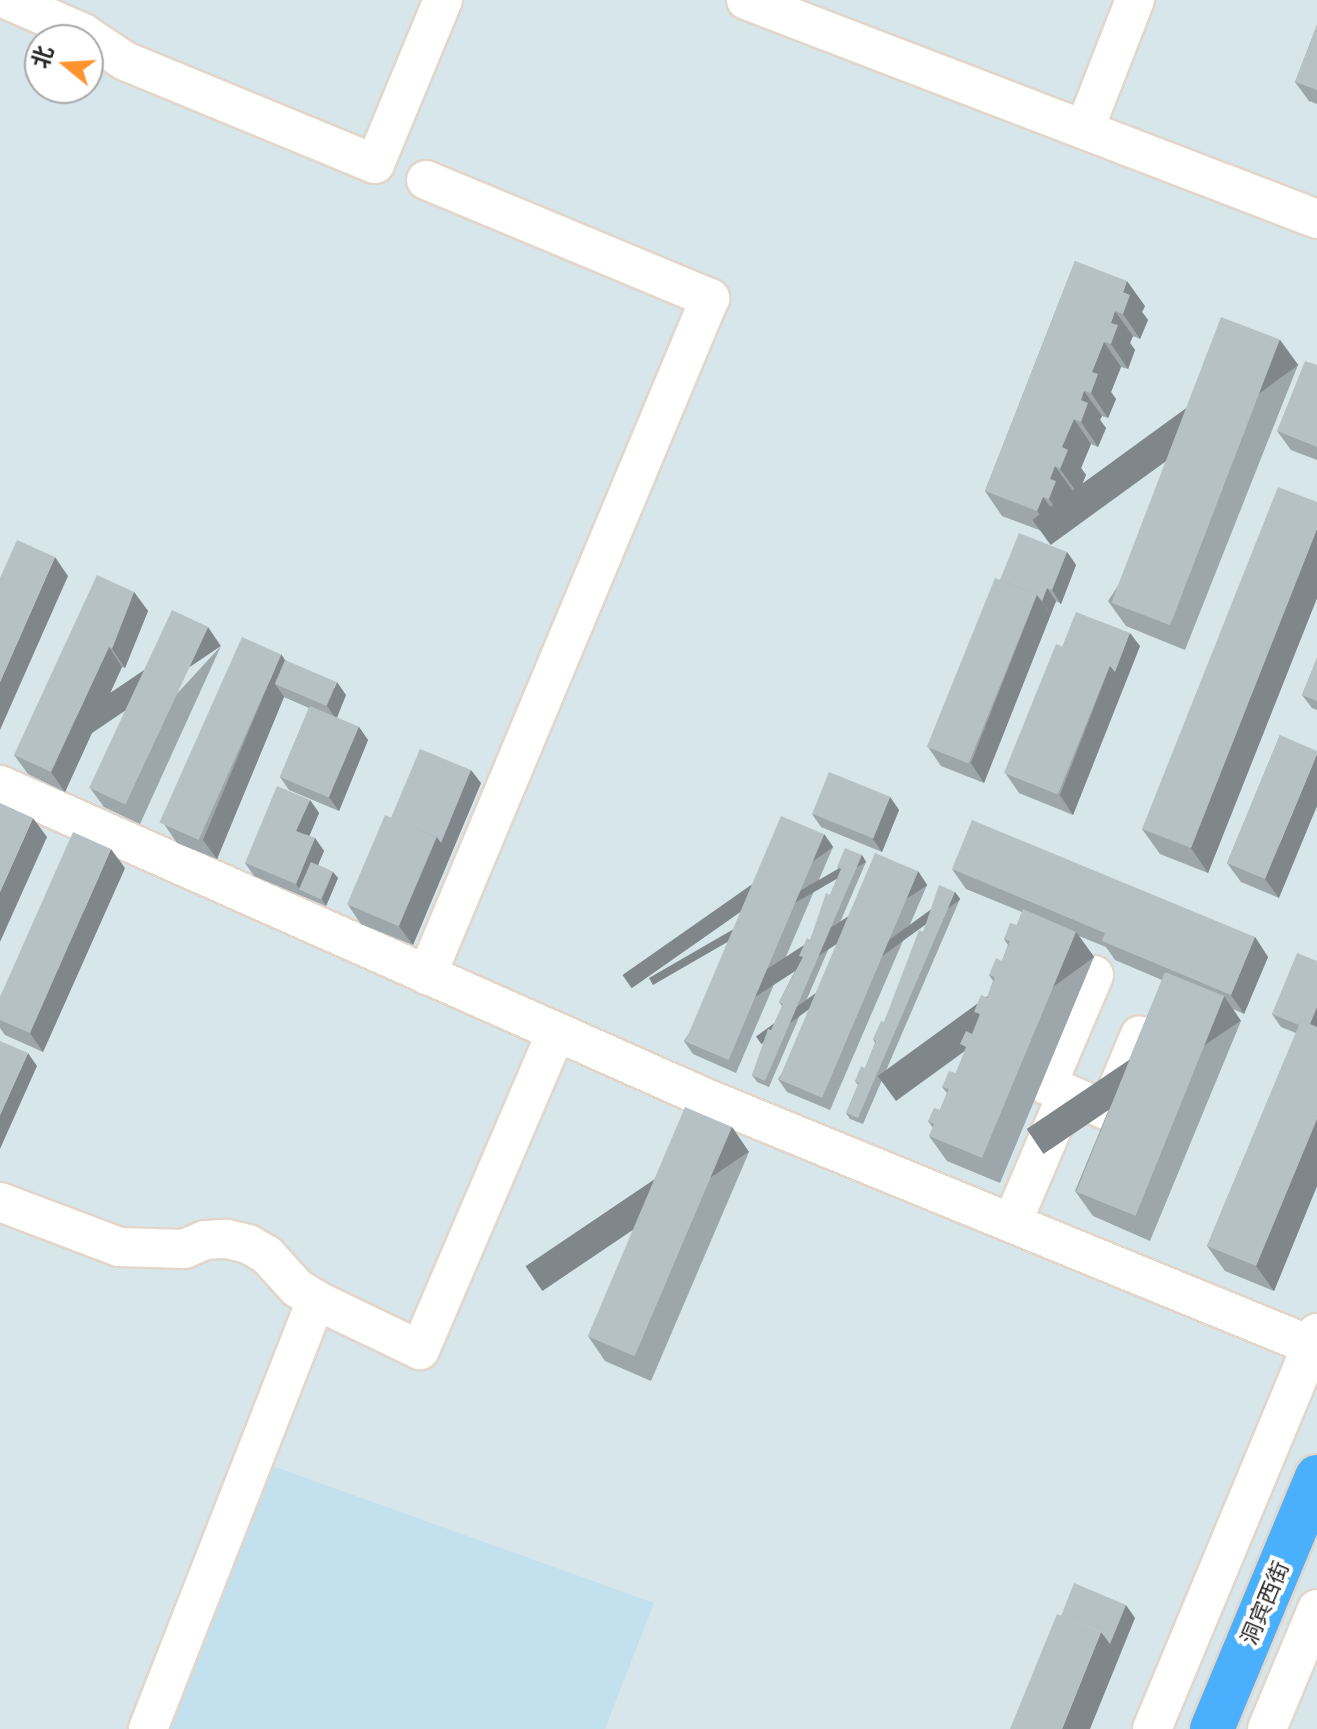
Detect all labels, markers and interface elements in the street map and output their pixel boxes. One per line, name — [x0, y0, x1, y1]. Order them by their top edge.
north arrow — [24, 24, 104, 104]
text: 北 — [26, 42, 59, 72]
street label: 洞宾西街 — [1236, 1557, 1294, 1649]

